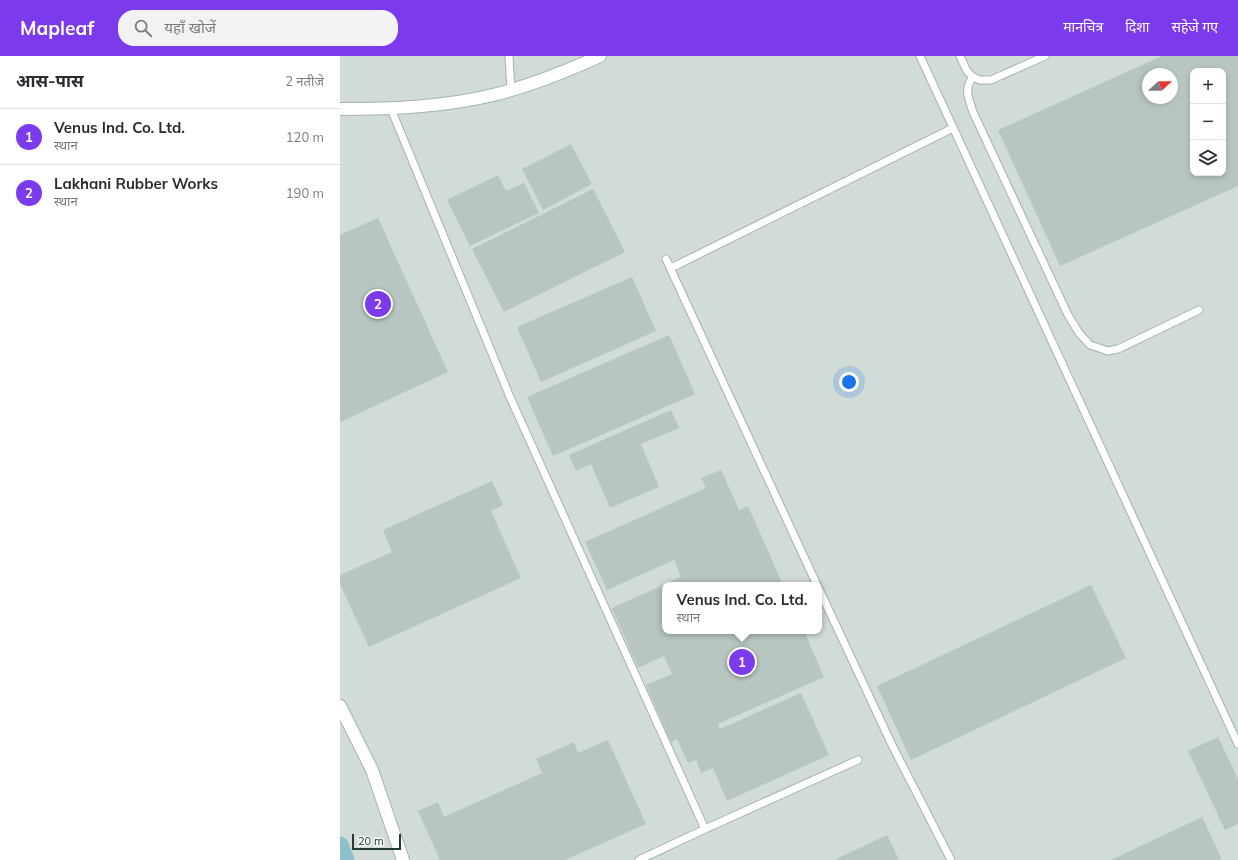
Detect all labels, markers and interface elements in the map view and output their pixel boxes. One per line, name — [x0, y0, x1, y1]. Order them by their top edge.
search box — [118, 10, 398, 46]
text: Mapleaf — [20, 16, 94, 40]
icon: search — [132, 17, 154, 39]
text: यहाँ खोजें — [164, 18, 216, 37]
text: मानचित्र — [1063, 18, 1103, 36]
text: दिशा — [1125, 18, 1149, 36]
text: सहेजे गए — [1171, 18, 1218, 36]
north arrow — [1142, 68, 1178, 104]
map controls — [1190, 68, 1226, 176]
button: + — [1190, 68, 1226, 104]
text: आस-पास — [16, 70, 83, 91]
text: 2 नतीजे — [285, 73, 324, 89]
button: − — [1190, 104, 1226, 140]
text: Venus Ind. Co. Ltd. — [54, 118, 185, 137]
text: 1 — [25, 129, 33, 145]
text: 120 m — [286, 129, 324, 145]
text: स्थान — [54, 137, 78, 153]
button: layers — [1190, 140, 1226, 176]
text: Lakhani Rubber Works — [54, 174, 218, 193]
text: 2 — [25, 185, 33, 201]
text: 190 m — [286, 185, 324, 201]
text: स्थान — [54, 193, 78, 209]
pin: 2 — [365, 289, 391, 319]
your location — [839, 372, 859, 392]
popup — [662, 582, 822, 634]
text: Venus Ind. Co. Ltd. — [677, 590, 807, 609]
text: स्थान — [677, 609, 700, 625]
pin: 1 — [729, 647, 755, 677]
scale bar — [352, 832, 401, 851]
text: 20 m — [358, 834, 384, 848]

